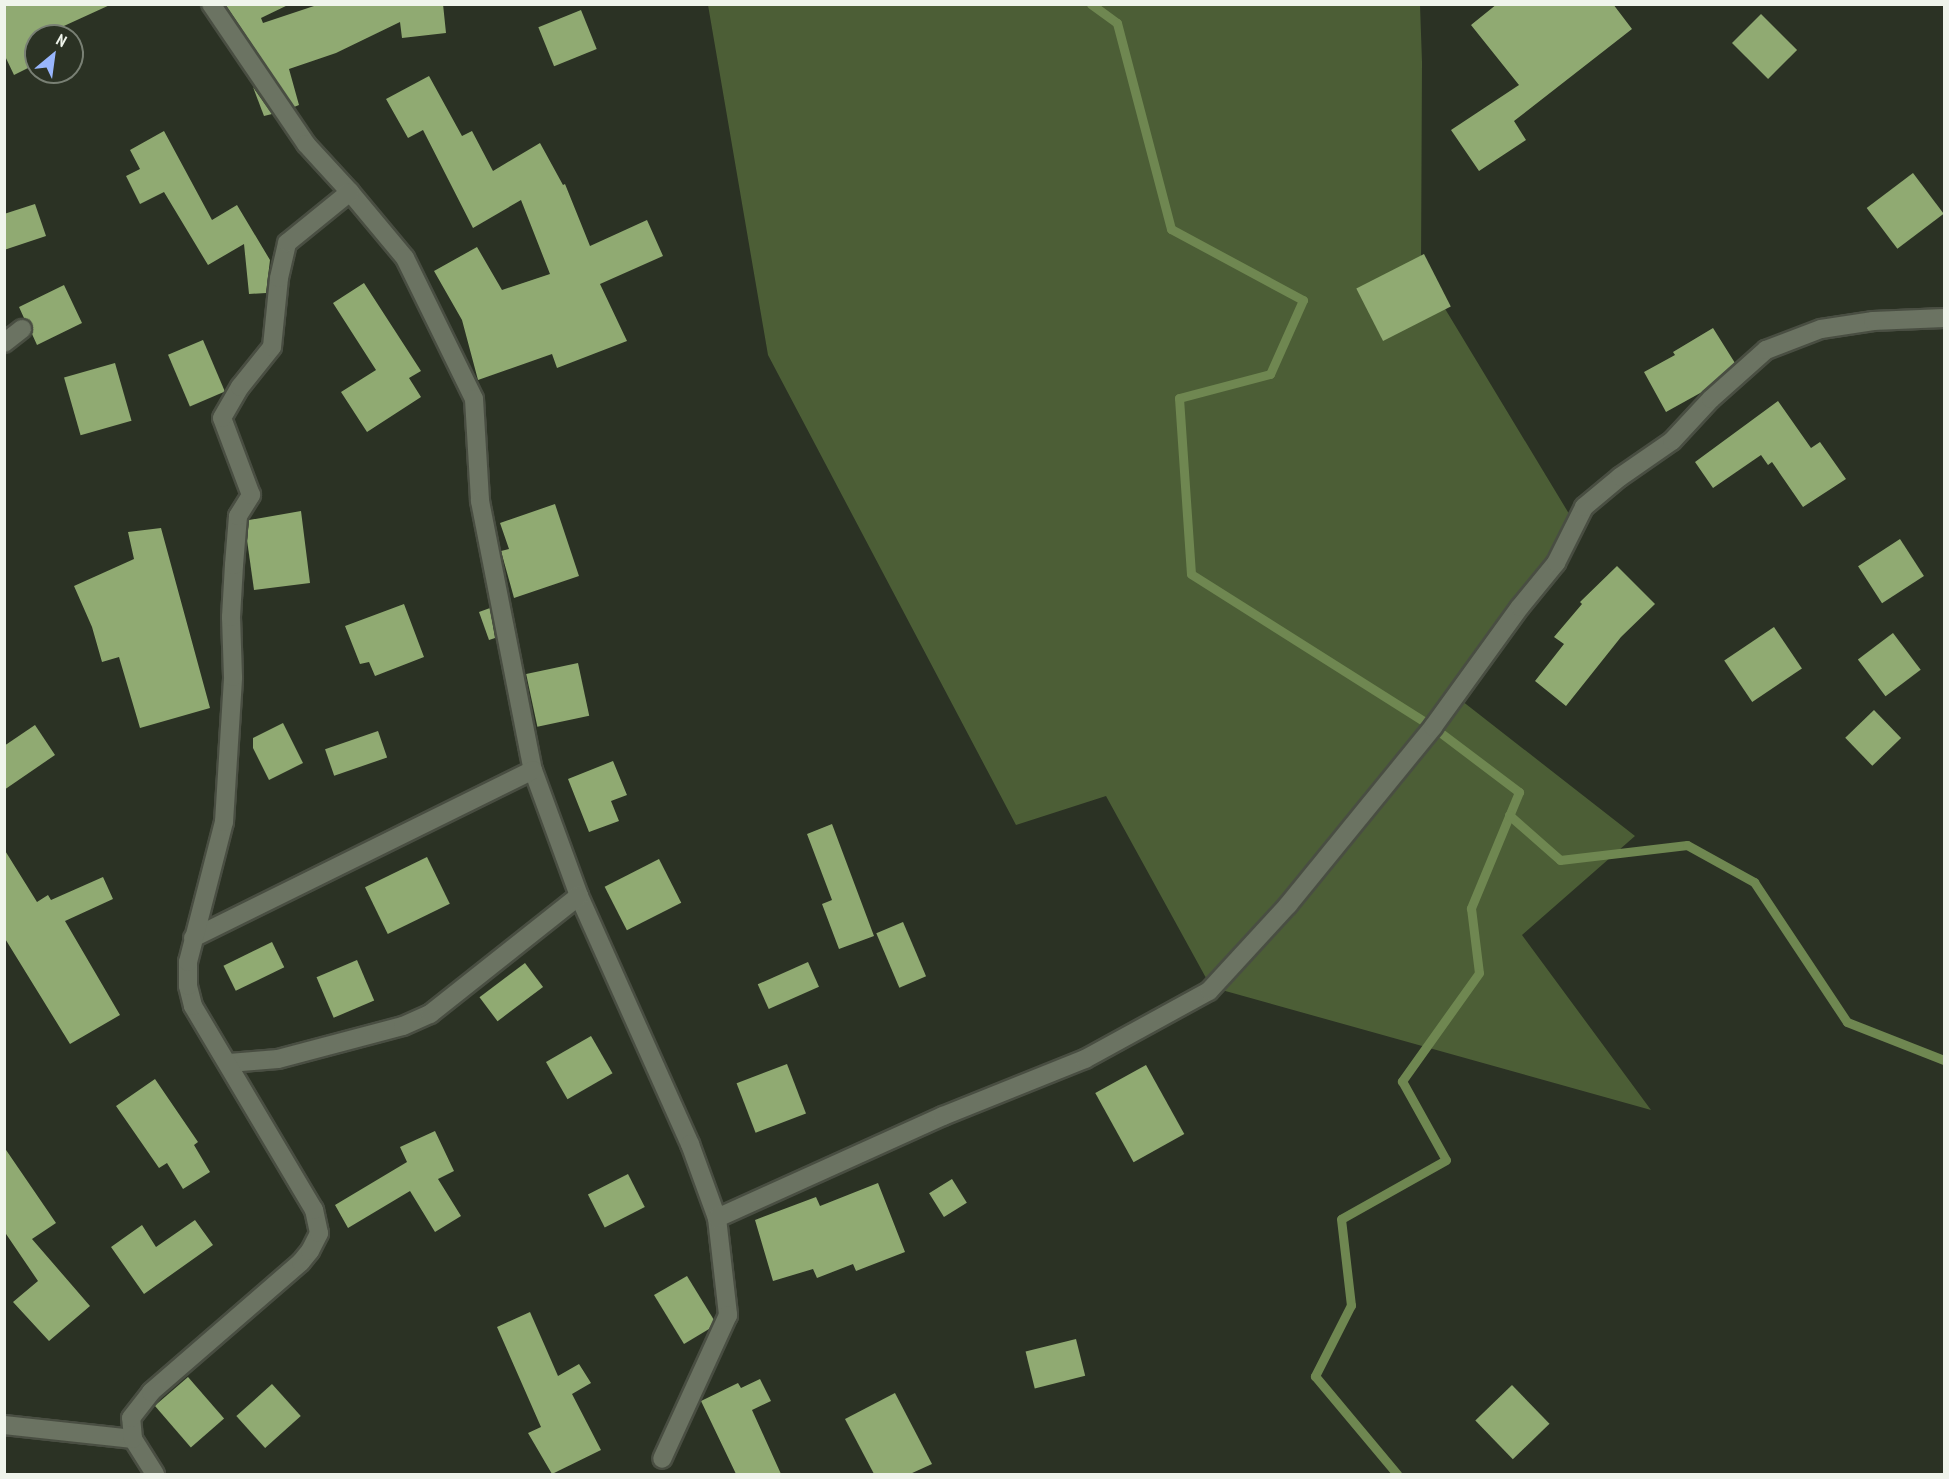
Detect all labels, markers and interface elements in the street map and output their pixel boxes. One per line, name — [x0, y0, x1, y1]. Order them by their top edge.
north arrow — [24, 24, 84, 84]
text: N — [53, 29, 70, 51]

